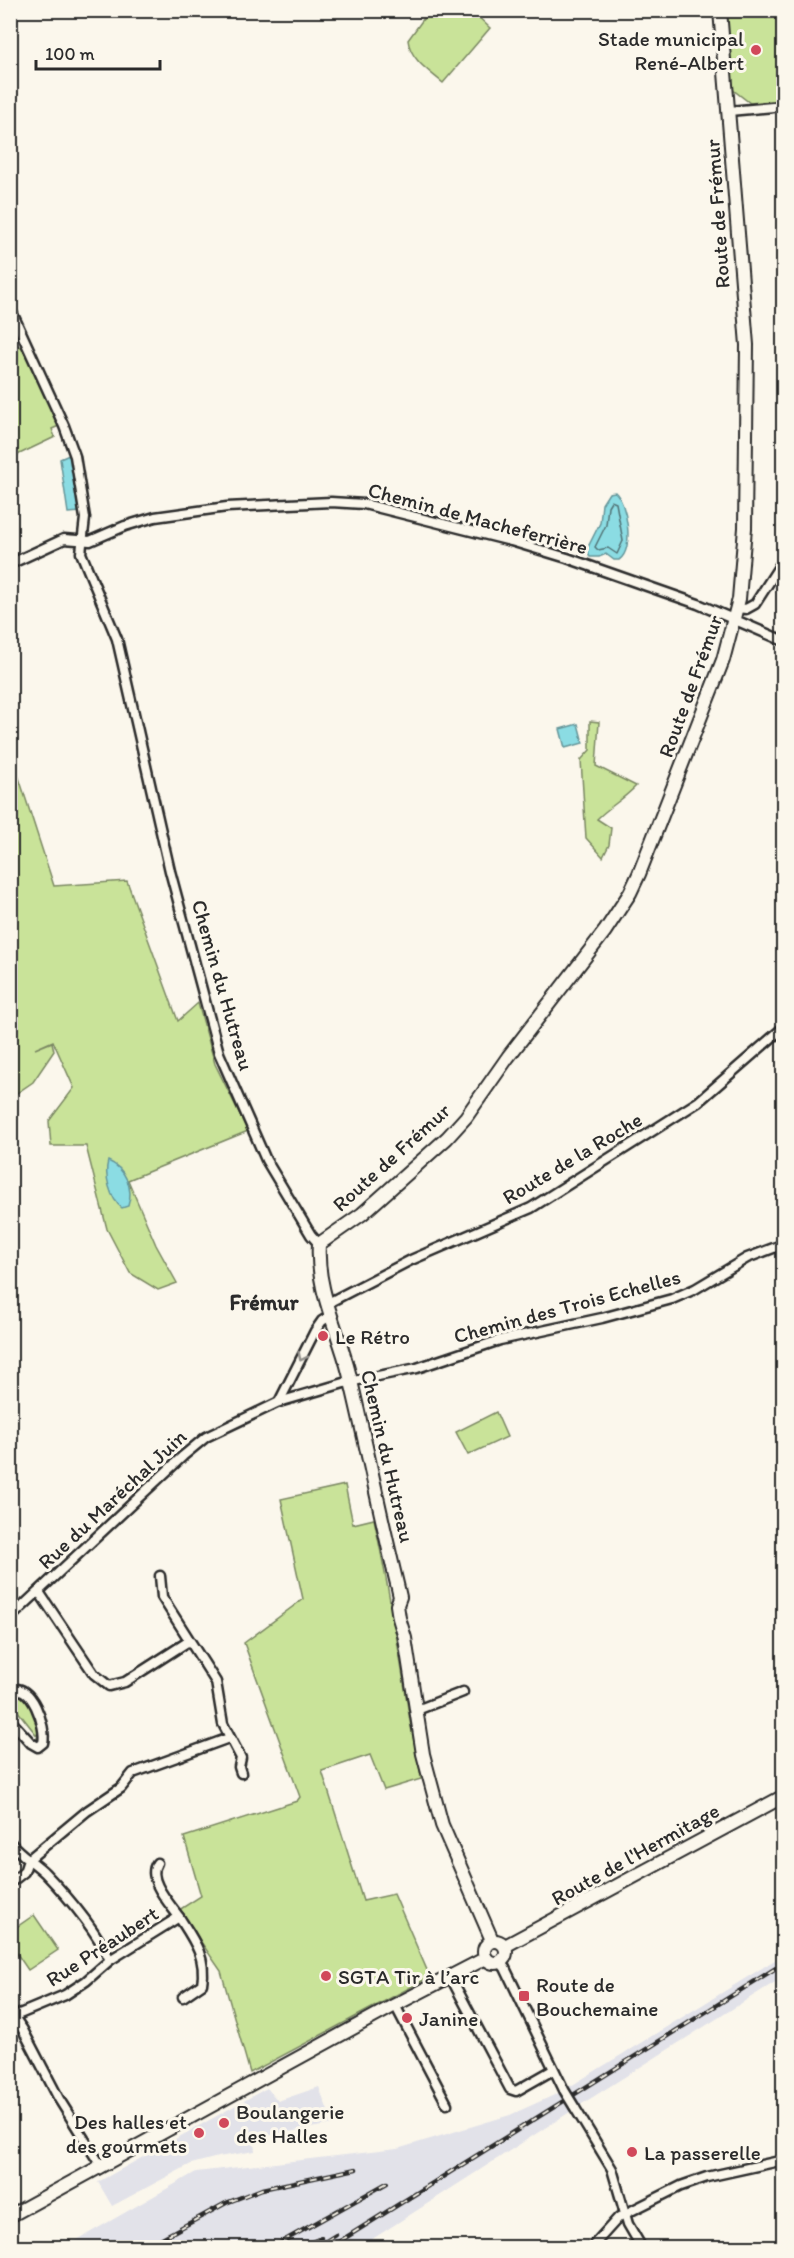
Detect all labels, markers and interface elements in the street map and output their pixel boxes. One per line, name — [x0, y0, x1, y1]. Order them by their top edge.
place label: Stade municipal René-Albert — [598, 26, 744, 75]
scale bar — [36, 33, 160, 71]
text: 100 m — [45, 43, 95, 65]
marker: Stade municipal René-Albert — [749, 43, 763, 57]
street label: Route de Frémur — [699, 138, 735, 290]
street label: Chemin de Macheferrière — [365, 477, 591, 559]
street label: Route de Frémur — [653, 611, 727, 761]
street label: Chemin du Hutreau — [187, 897, 259, 1074]
street label: Route de Frémur — [327, 1098, 455, 1216]
street label: Route de la Roche — [498, 1106, 646, 1210]
street label: Chemin des Trois Echelles — [451, 1264, 683, 1348]
district label: Frémur — [230, 1289, 300, 1316]
place label: Le Rétro — [335, 1324, 410, 1349]
marker: Le Rétro — [316, 1329, 330, 1343]
one-way arrow — [298, 1351, 309, 1361]
street label: Chemin du Hutreau — [356, 1367, 420, 1545]
street label: Rue du Maréchal Juin — [33, 1424, 191, 1574]
street label: Route de l'Hermitage — [547, 1797, 723, 1911]
street label: Rue Préaubert — [41, 1900, 163, 1992]
place label: SGTA Tir à l’arc — [338, 1964, 479, 1989]
marker: SGTA Tir à l’arc — [319, 1969, 333, 1983]
place label: Route de Bouchemaine — [536, 1972, 658, 2021]
marker: Route de Bouchemaine — [517, 1989, 531, 2003]
place label: Janine — [419, 2006, 478, 2031]
marker: Janine — [400, 2011, 414, 2025]
place label: Boulangerie des Halles — [236, 2099, 344, 2148]
place label: Des halles et des gourmets — [66, 2109, 187, 2158]
marker: Boulangerie des Halles — [217, 2116, 231, 2130]
marker: Des halles et des gourmets — [192, 2126, 206, 2140]
place label: La passerelle — [644, 2140, 761, 2165]
marker: La passerelle — [625, 2145, 639, 2159]

